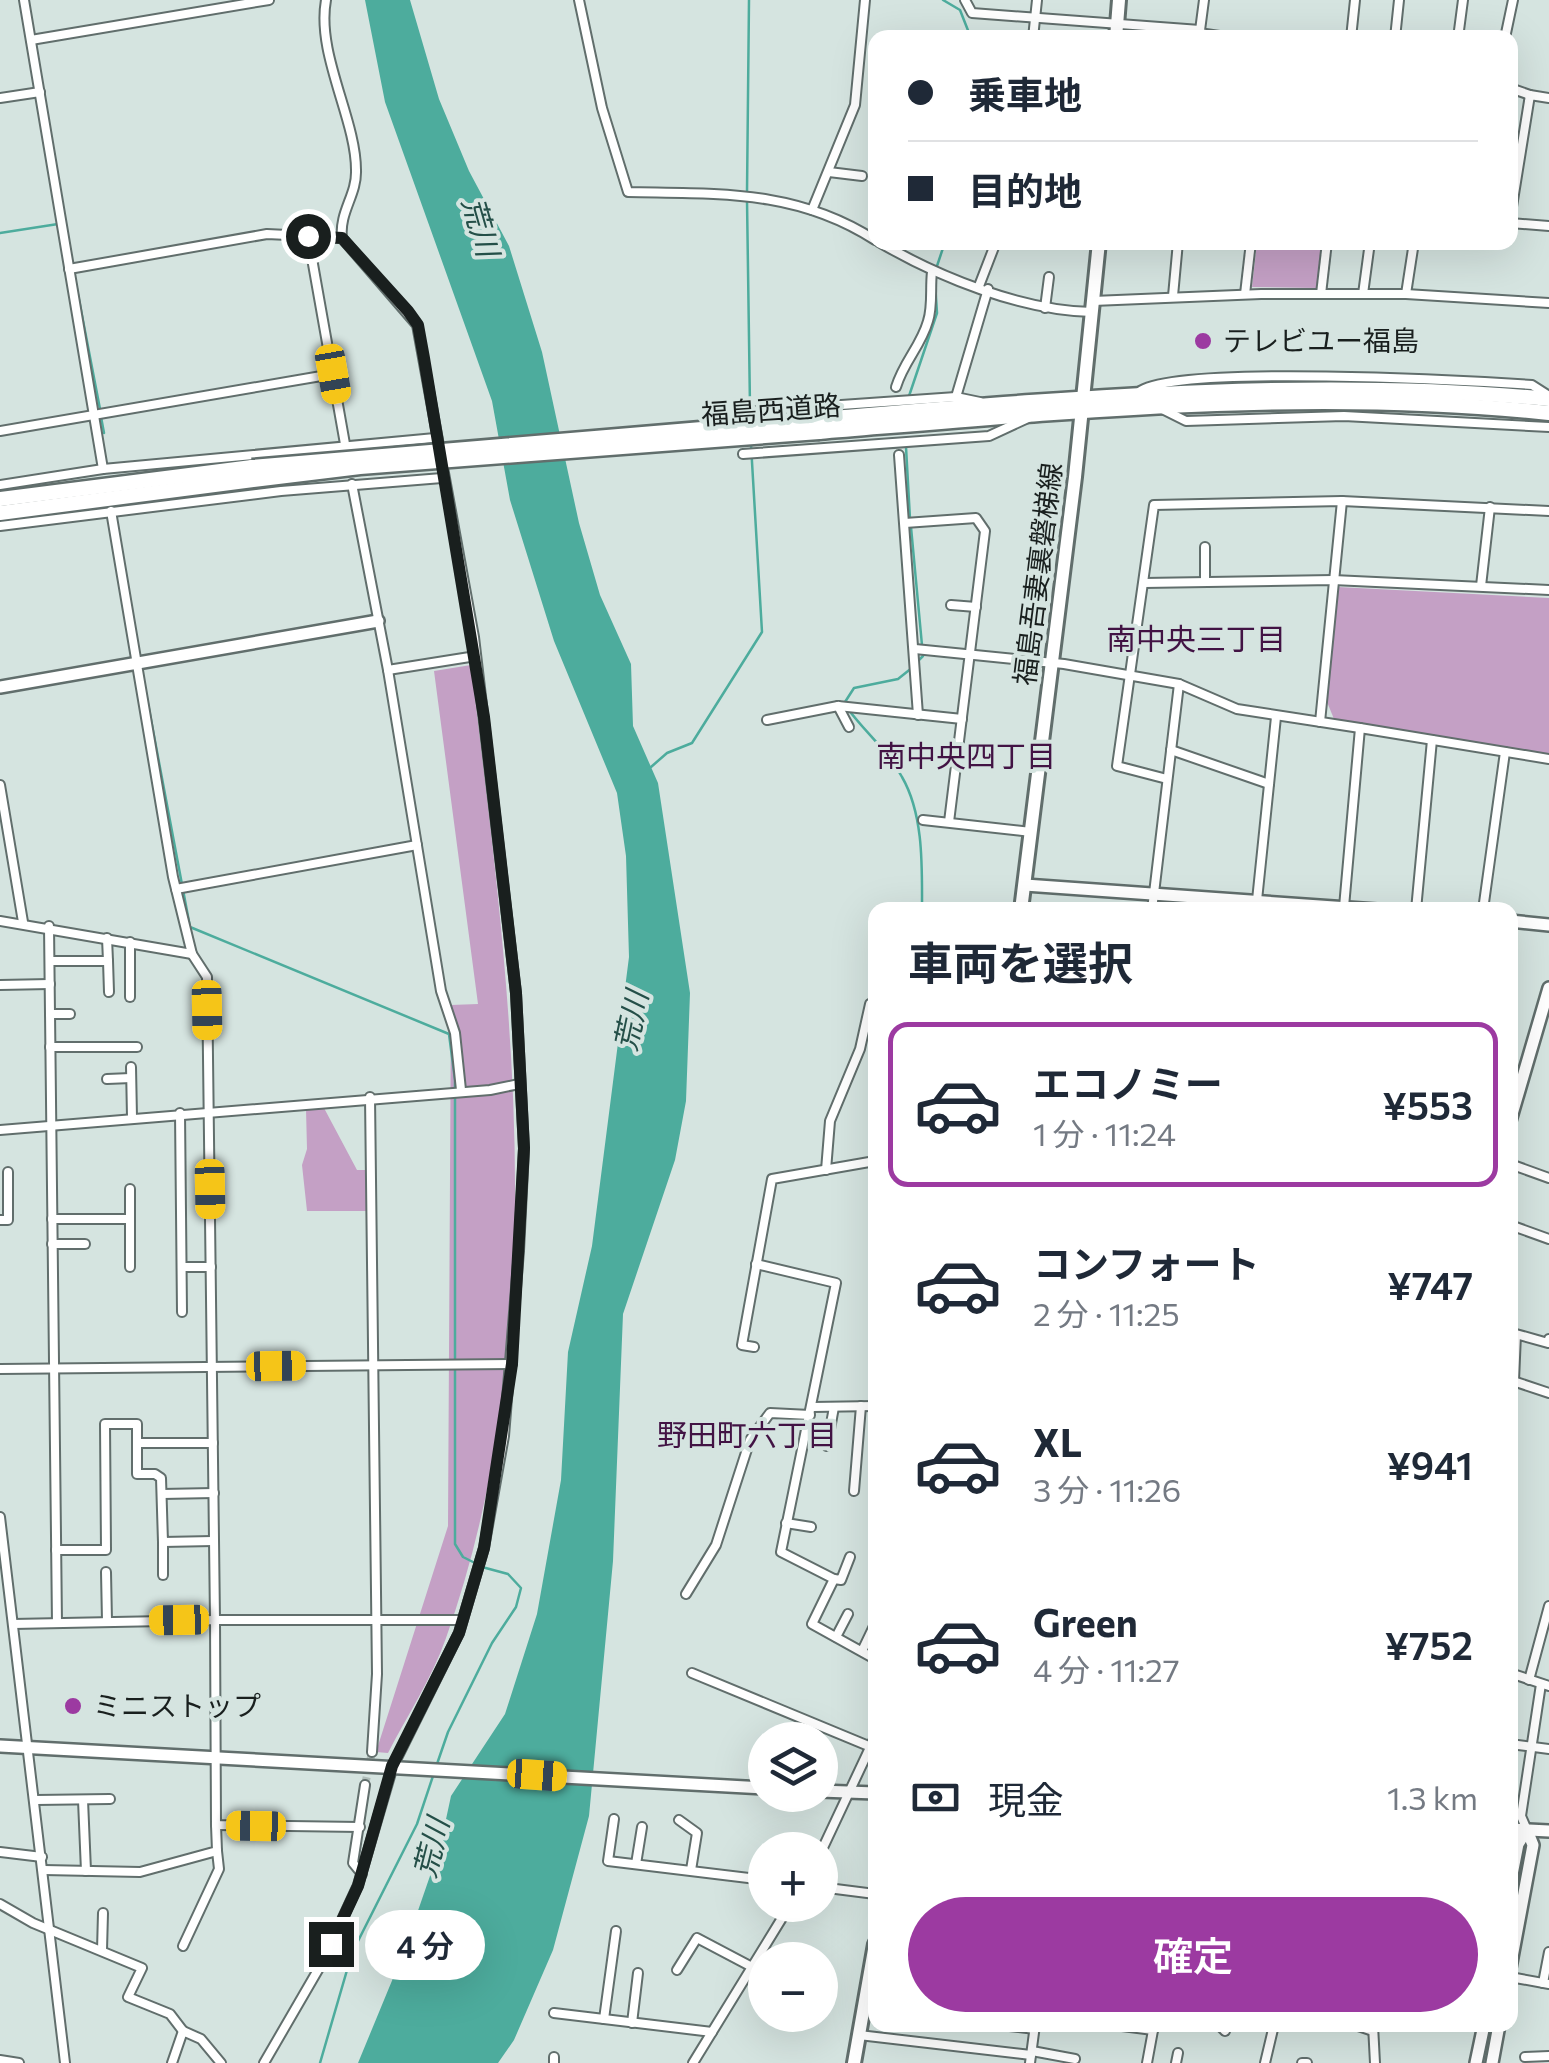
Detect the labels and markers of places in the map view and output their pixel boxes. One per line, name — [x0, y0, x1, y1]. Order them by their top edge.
place label: テレビユー福島 — [1223, 323, 1419, 357]
marker: テレビユー福島 — [1192, 330, 1214, 352]
place label: ミニストップ — [93, 1688, 261, 1722]
marker: ミニストップ — [62, 1695, 84, 1717]

